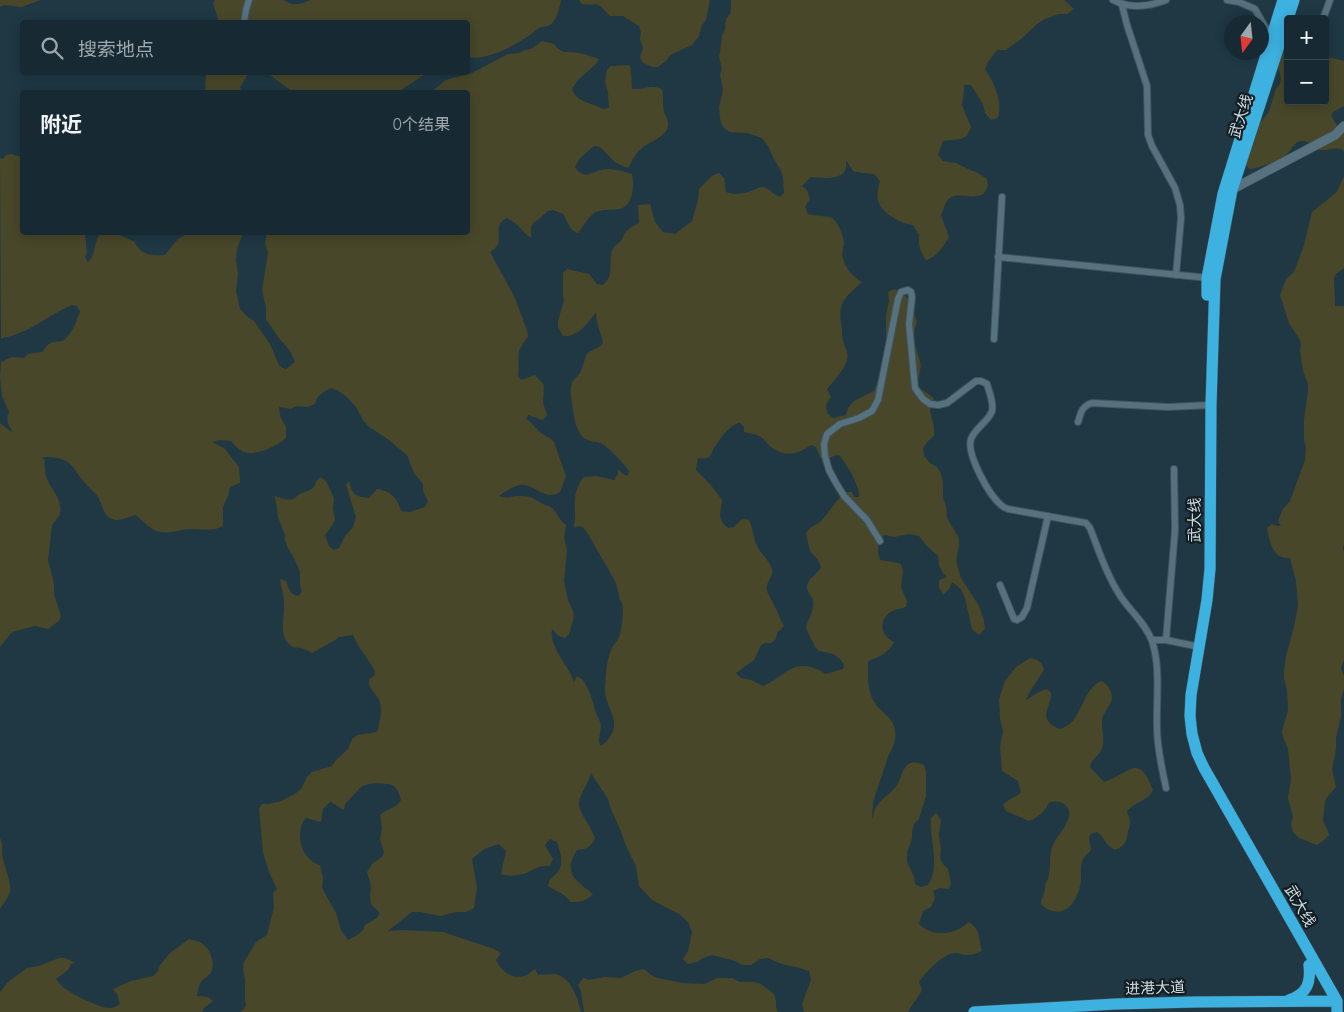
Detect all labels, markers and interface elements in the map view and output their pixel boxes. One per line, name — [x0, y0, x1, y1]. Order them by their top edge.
north arrow — [1224, 15, 1269, 60]
map controls — [1284, 15, 1329, 105]
button: + — [1284, 15, 1329, 60]
search box — [20, 20, 470, 75]
icon: search — [38, 34, 66, 62]
text: 搜索地点 — [78, 37, 154, 61]
button: − — [1284, 60, 1329, 105]
street label: 武大线 — [1225, 92, 1257, 140]
text: 附近 — [40, 111, 82, 137]
text: 0个结果 — [392, 114, 450, 134]
street label: 武大线 — [1185, 497, 1204, 543]
street label: 武大线 — [1281, 882, 1320, 930]
street label: 进港大道 — [1125, 977, 1185, 998]

